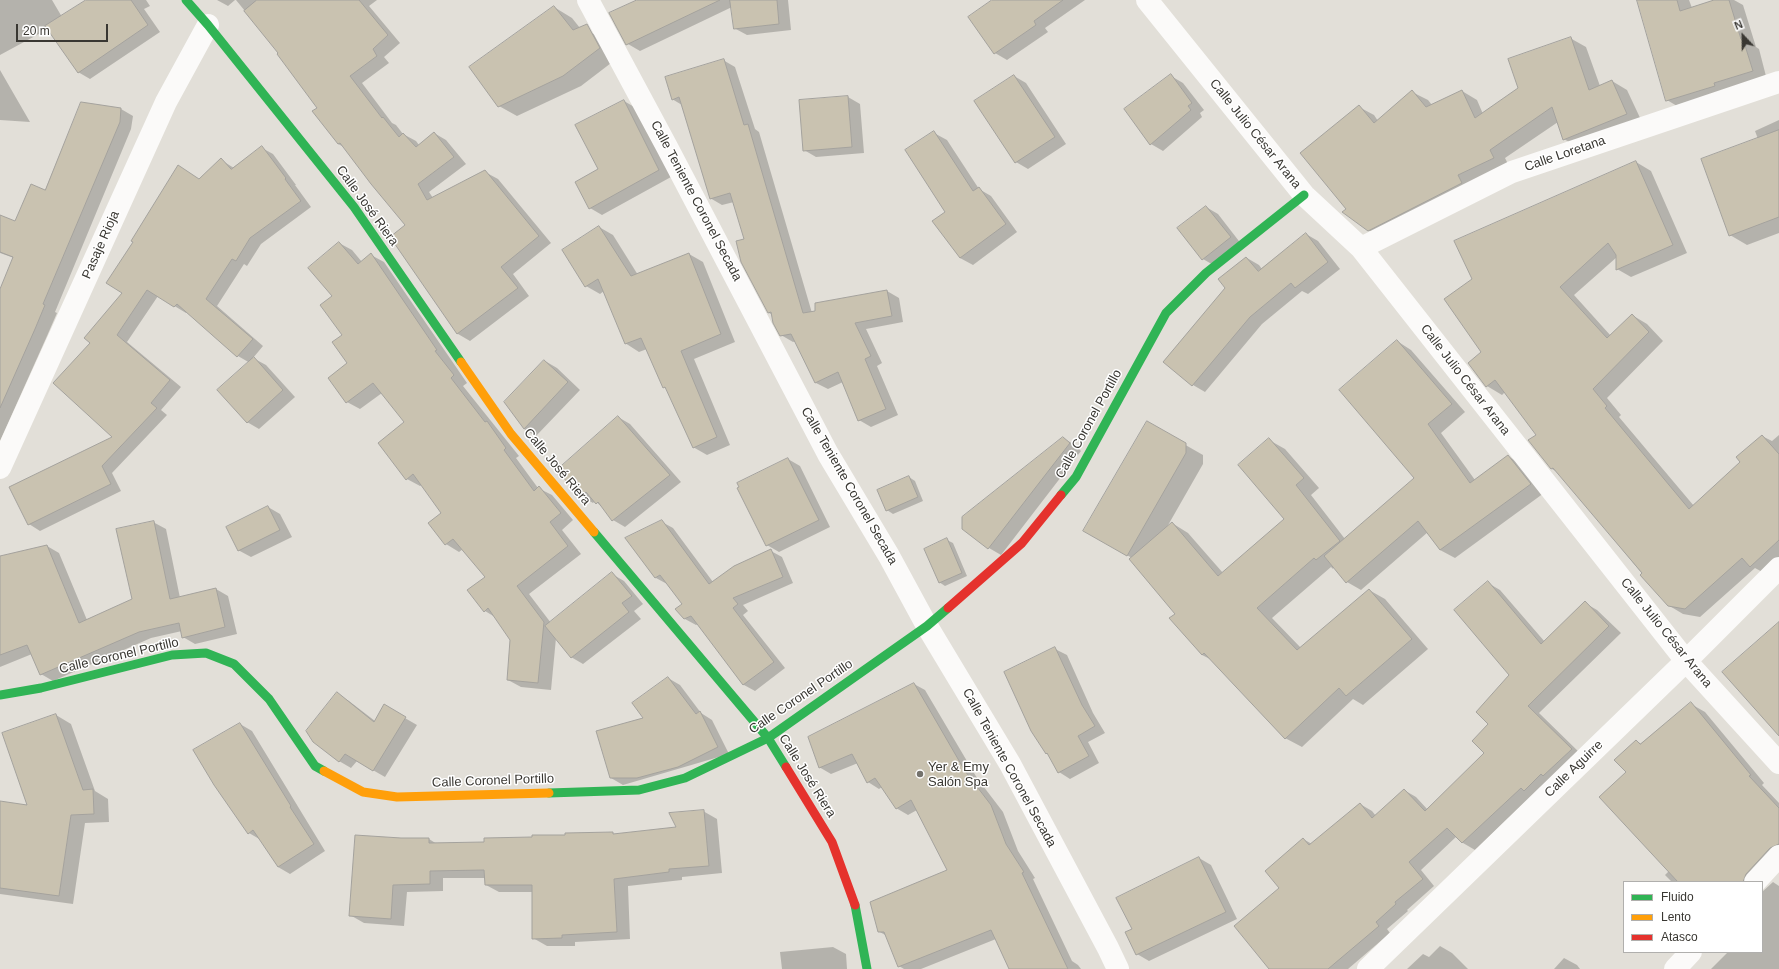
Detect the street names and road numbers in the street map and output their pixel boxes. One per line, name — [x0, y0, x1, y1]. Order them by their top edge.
street label: Calle Julio César Arana — [1206, 76, 1304, 192]
street label: Calle Teniente Coronel Secada — [647, 118, 745, 284]
street label: Calle Loretana — [1522, 133, 1608, 175]
street label: Calle José Riera — [333, 163, 401, 249]
street label: Pasaje Rioja — [79, 208, 123, 282]
street label: Calle Julio César Arana — [1417, 321, 1513, 439]
street label: Calle Coronel Portillo — [1053, 367, 1125, 481]
street label: Calle Teniente Coronel Secada — [797, 404, 901, 568]
street label: Calle José Riera — [520, 425, 594, 509]
street label: Calle Julio César Arana — [1617, 575, 1715, 691]
street label: Calle Coronel Portillo — [58, 635, 180, 677]
street label: Calle Coronel Portillo — [746, 656, 856, 738]
street label: Calle Teniente Coronel Secada — [959, 686, 1059, 850]
street label: Calle José Riera — [775, 731, 839, 821]
street label: Calle Aguirre — [1542, 737, 1606, 801]
street label: Calle Coronel Portillo — [432, 771, 554, 791]

